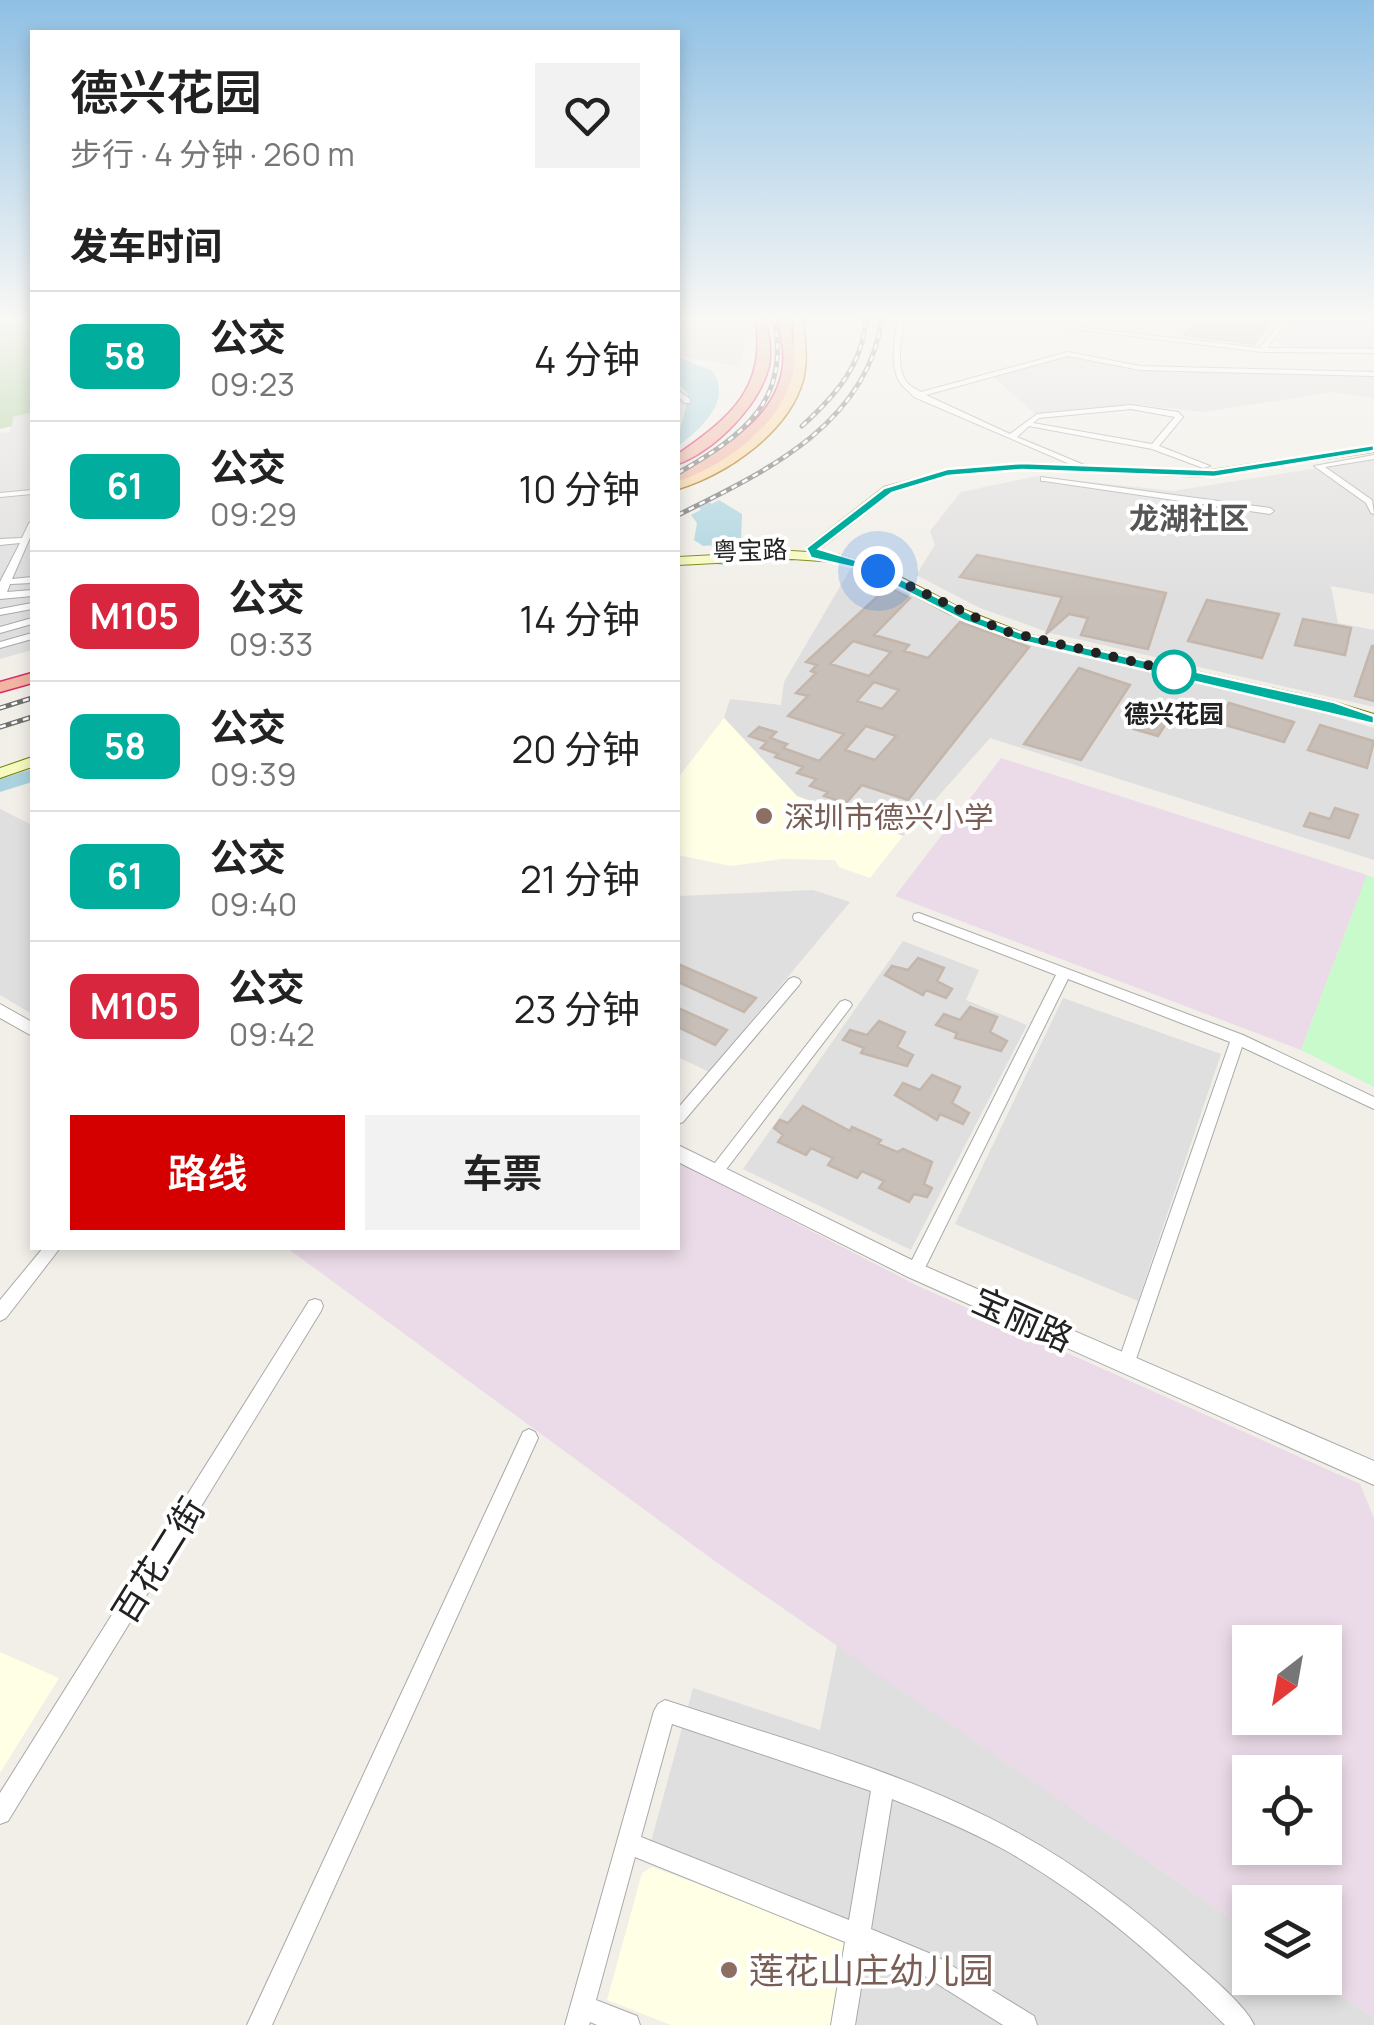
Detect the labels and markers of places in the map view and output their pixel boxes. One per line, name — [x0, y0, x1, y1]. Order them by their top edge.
marker: 德兴花园 — [1153, 651, 1195, 693]
place label: 德兴花园 — [1124, 696, 1224, 731]
place label: 深圳市德兴小学 — [784, 796, 994, 837]
marker: 深圳市德兴小学 — [753, 805, 775, 827]
place label: 莲花山庄幼儿园 — [749, 1946, 994, 1994]
marker: 莲花山庄幼儿园 — [718, 1959, 740, 1981]

